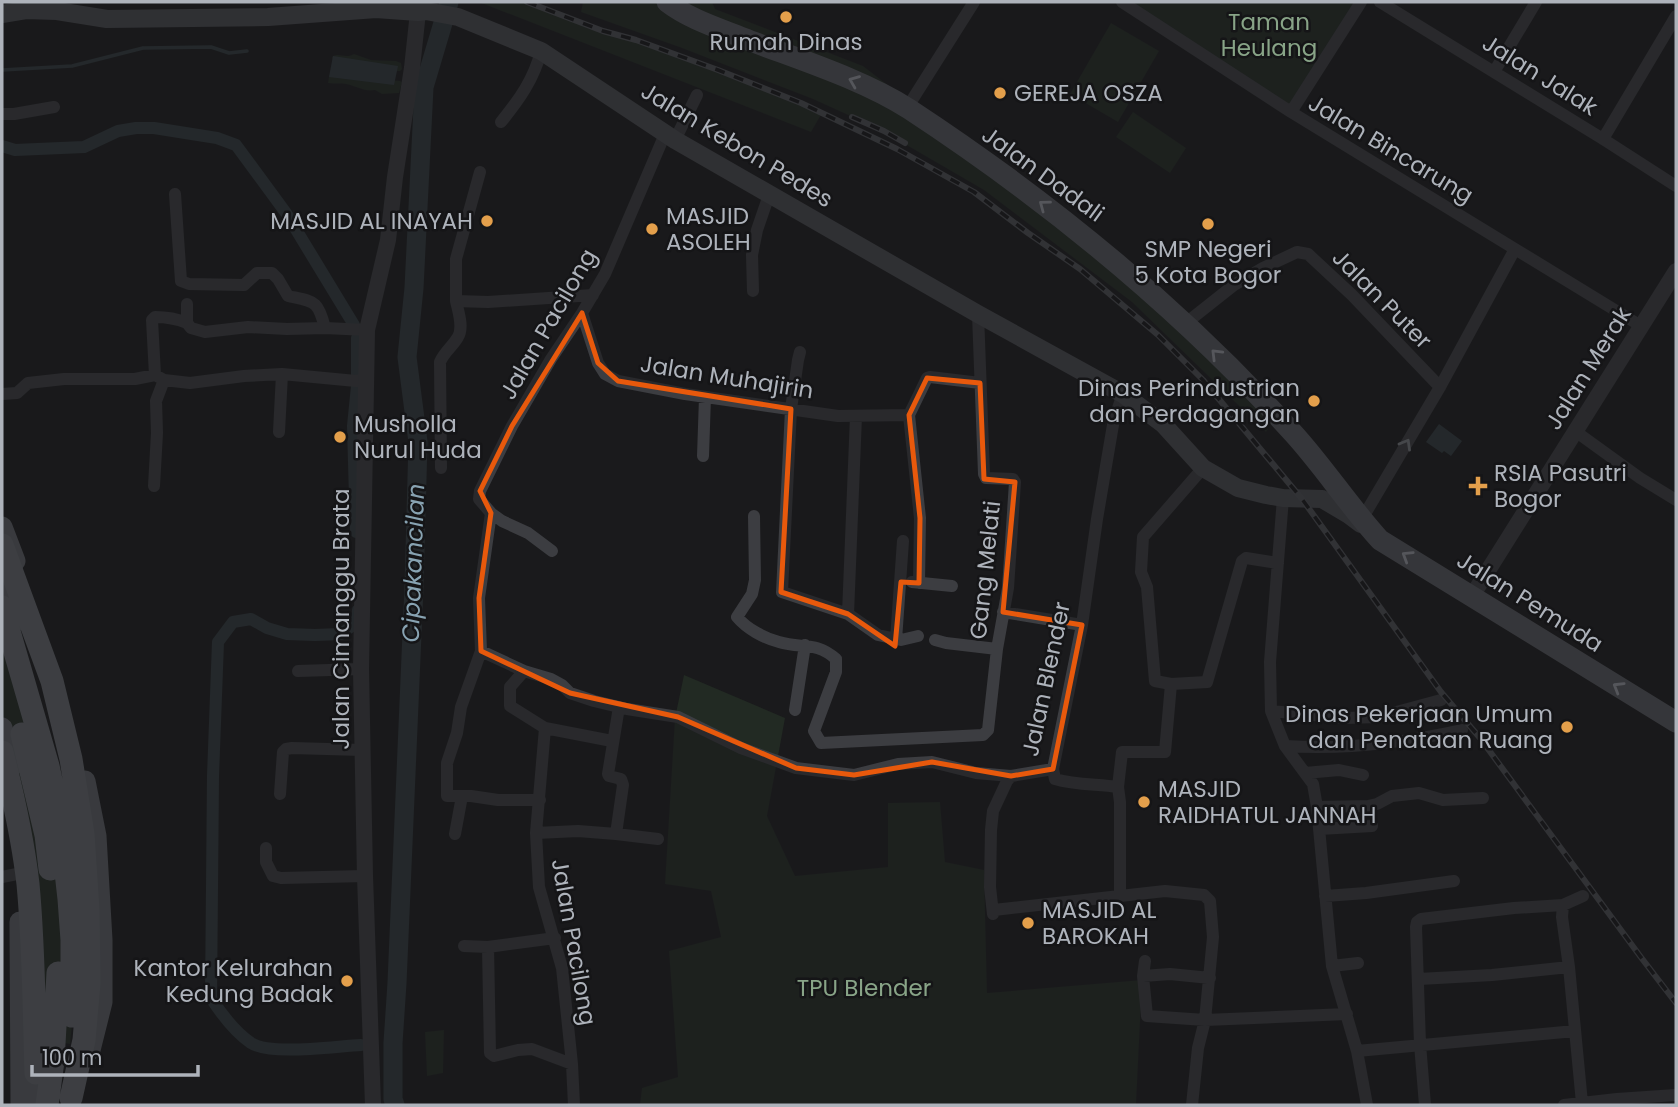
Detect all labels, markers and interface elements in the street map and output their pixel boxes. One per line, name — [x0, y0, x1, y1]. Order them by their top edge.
park label: Taman Heulang — [1221, 6, 1317, 64]
marker: Rumah Dinas — [778, 9, 794, 25]
place label: Rumah Dinas — [710, 26, 863, 58]
street label: Jalan Jalak — [1476, 27, 1604, 123]
street label: Jalan Kebon Pedes — [635, 75, 839, 215]
one-way arrow — [848, 75, 860, 89]
place label: GEREJA OSZA — [1014, 77, 1163, 109]
marker: GEREJA OSZA — [992, 85, 1008, 101]
street label: Jalan Bincarung — [1302, 87, 1480, 211]
street label: Jalan Dadali — [975, 119, 1111, 229]
place label: MASJID ASOLEH — [666, 200, 751, 258]
one-way arrow — [1039, 201, 1051, 214]
place label: MASJID AL INAYAH — [270, 205, 473, 237]
marker: MASJID AL INAYAH — [479, 213, 495, 229]
marker: SMP Negeri 5 Kota Bogor — [1200, 216, 1216, 232]
marker: MASJID ASOLEH — [644, 221, 660, 237]
place label: SMP Negeri 5 Kota Bogor — [1135, 233, 1281, 291]
street label: Jalan Puter — [1325, 242, 1439, 356]
street label: Jalan Pacilong — [492, 243, 604, 405]
street label: Jalan Merak — [1537, 300, 1639, 436]
street label: Jalan Muhajirin — [638, 348, 816, 406]
one-way arrow — [1211, 349, 1224, 362]
place label: Dinas Perindustrian dan Perdagangan — [1078, 372, 1300, 430]
marker: Dinas Perindustrian dan Perdagangan — [1306, 393, 1322, 409]
place label: Musholla Nurul Huda — [354, 408, 482, 466]
marker: Musholla Nurul Huda — [332, 429, 348, 445]
one-way arrow — [1398, 439, 1411, 452]
place label: RSIA Pasutri Bogor — [1494, 457, 1627, 515]
marker: RSIA Pasutri Bogor — [1468, 476, 1488, 496]
water label: Cipakancilan — [394, 483, 432, 643]
street label: Jalan Cimanggu Brata — [325, 488, 357, 750]
street label: Gang Melati — [962, 499, 1008, 641]
street label: Jalan Pemuda — [1451, 544, 1609, 660]
one-way arrow — [1402, 552, 1415, 565]
street label: Jalan Blender — [1014, 599, 1078, 759]
one-way arrow — [1613, 682, 1626, 695]
place label: Dinas Pekerjaan Umum dan Penataan Ruang — [1285, 698, 1553, 756]
marker: Dinas Pekerjaan Umum dan Penataan Ruang — [1559, 719, 1575, 735]
place label: MASJID RAIDHATUL JANNAH — [1158, 773, 1376, 831]
marker: MASJID RAIDHATUL JANNAH — [1136, 794, 1152, 810]
street label: Jalan Pacilong — [544, 856, 604, 1028]
place label: MASJID AL BAROKAH — [1042, 894, 1157, 952]
marker: MASJID AL BAROKAH — [1020, 915, 1036, 931]
place label: Kantor Kelurahan Kedung Badak — [134, 952, 333, 1010]
park label: TPU Blender — [797, 972, 931, 1004]
marker: Kantor Kelurahan Kedung Badak — [339, 973, 355, 989]
scale bar — [32, 1034, 198, 1078]
text: 100 m — [42, 1043, 102, 1072]

